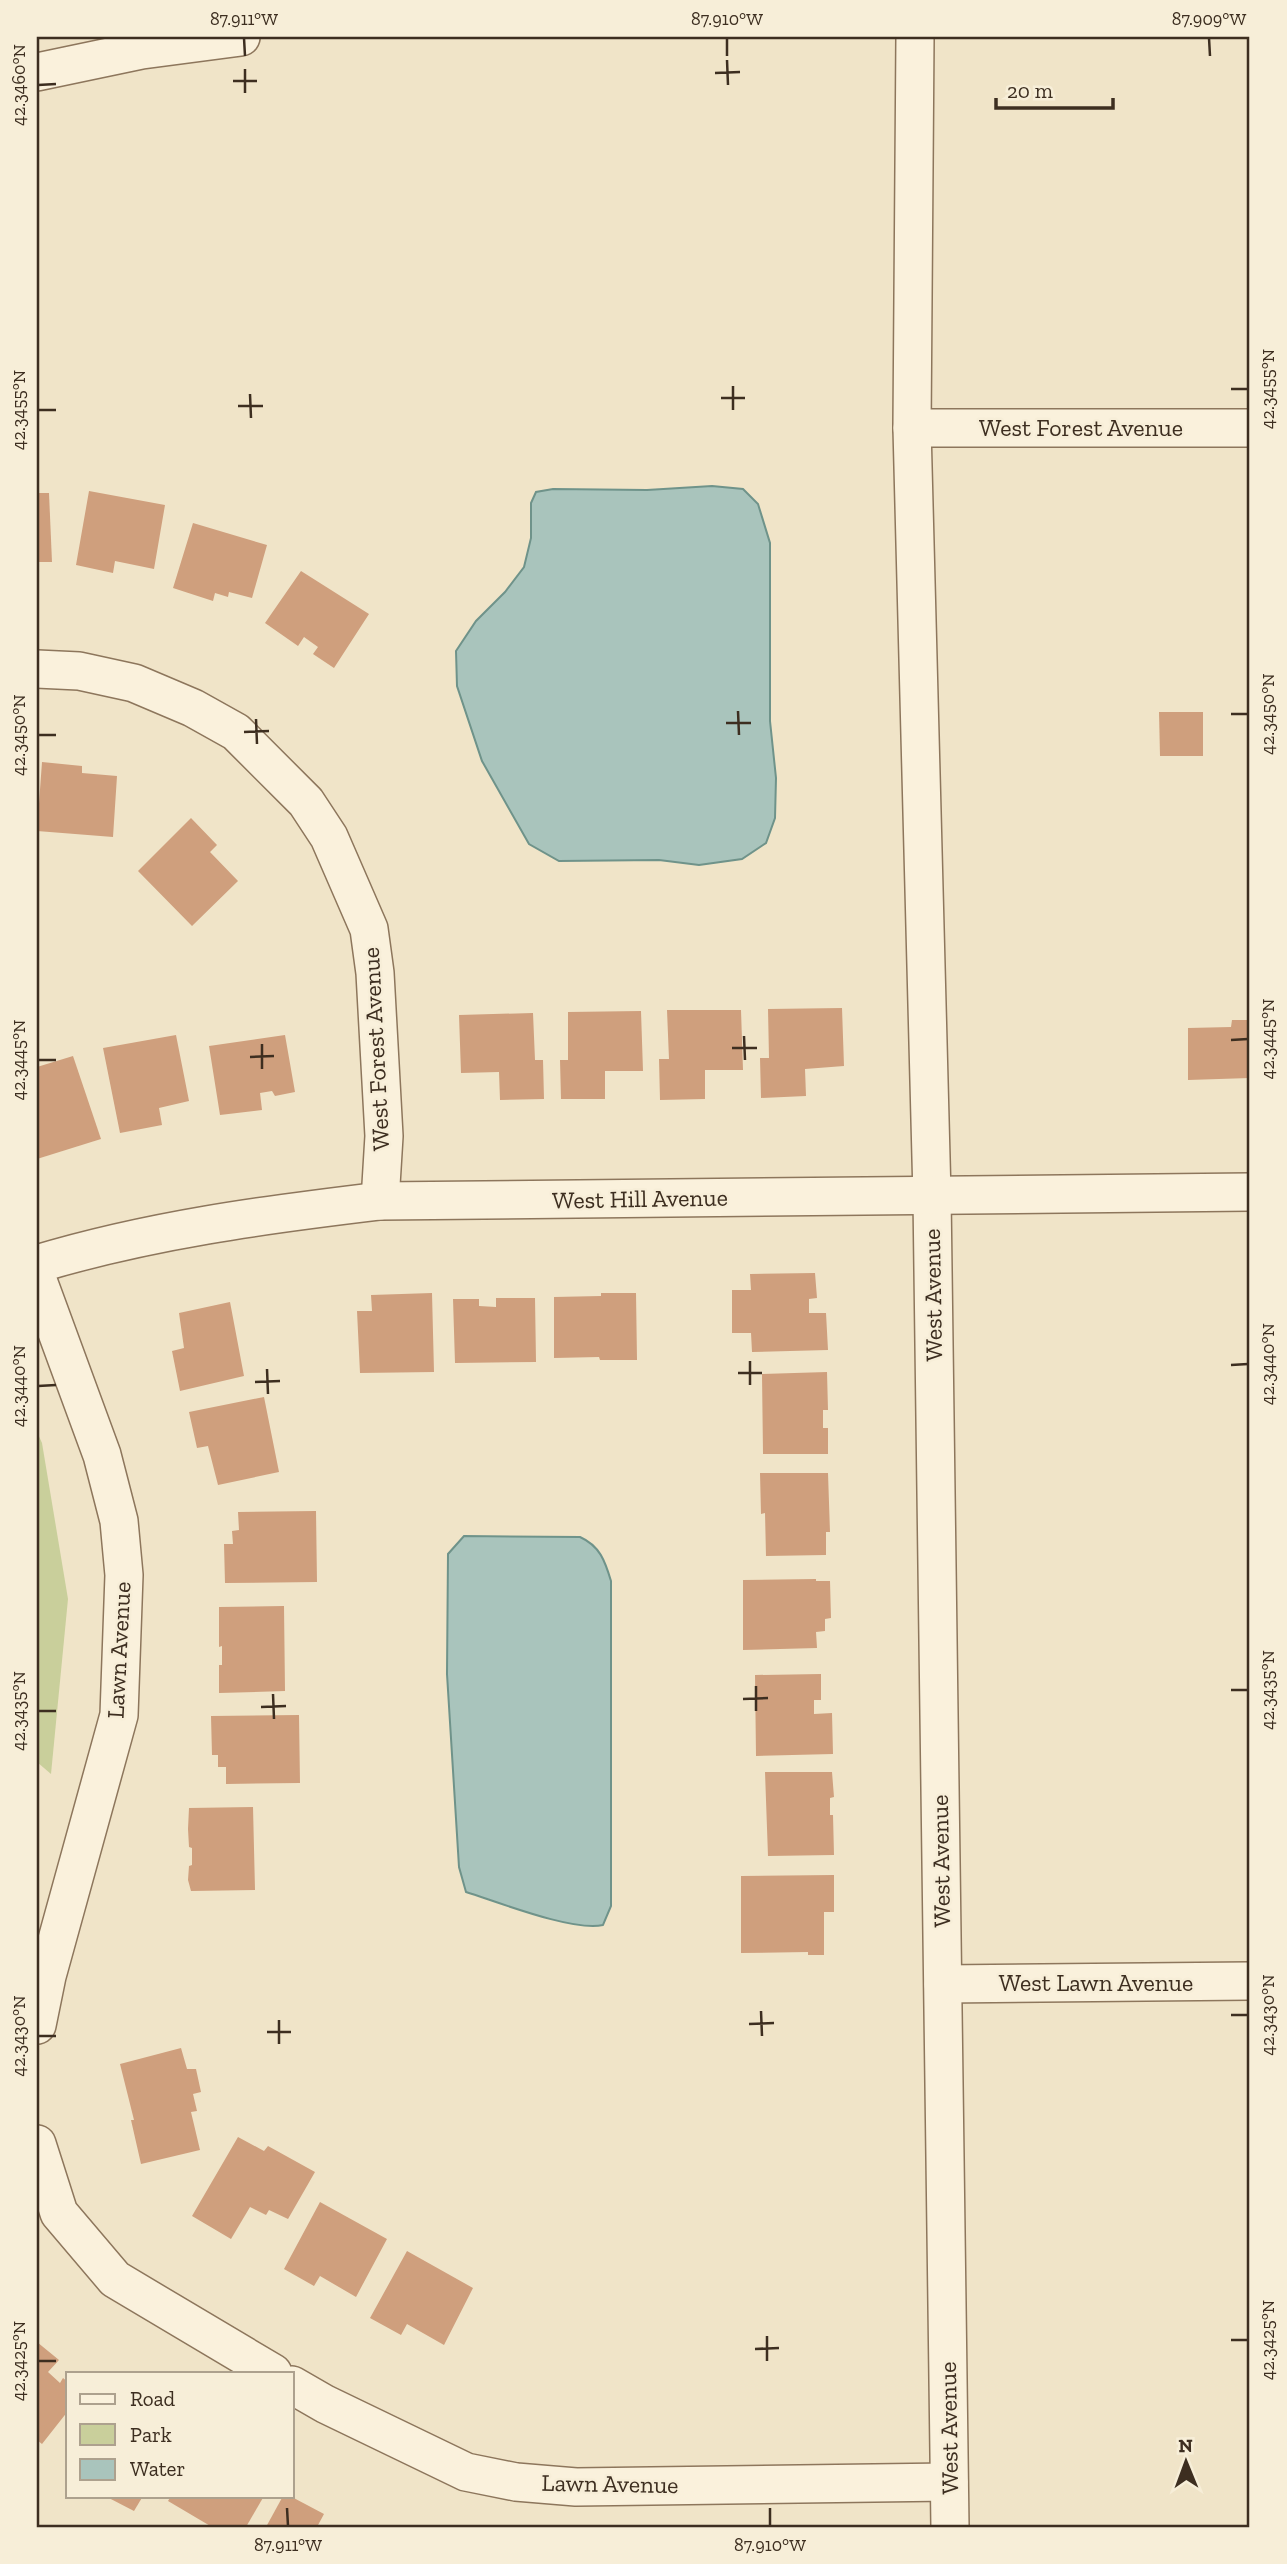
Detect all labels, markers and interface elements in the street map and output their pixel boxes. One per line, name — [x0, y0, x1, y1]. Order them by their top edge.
text: 87.911°W — [210, 8, 278, 30]
text: 87.910°W — [691, 8, 763, 30]
text: 87.909°W — [1172, 8, 1246, 30]
text: 42.3460°N — [8, 44, 30, 126]
scale bar — [996, 66, 1114, 110]
text: 20 m — [1007, 78, 1053, 103]
text: 42.3455°N — [1257, 349, 1279, 429]
text: 42.3455°N — [8, 370, 30, 450]
street label: West Forest Avenue — [979, 413, 1183, 442]
text: 42.3450°N — [1257, 673, 1279, 755]
text: 42.3450°N — [8, 694, 30, 776]
street label: West Forest Avenue — [356, 946, 395, 1152]
text: 42.3445°N — [1257, 999, 1279, 1079]
text: 42.3445°N — [8, 1020, 30, 1100]
street label: West Hill Avenue — [552, 1182, 728, 1215]
street label: West Avenue — [917, 1228, 948, 1362]
text: 42.3440°N — [1257, 1323, 1279, 1405]
text: 42.3440°N — [8, 1345, 30, 1427]
street label: Lawn Avenue — [100, 1581, 137, 1719]
text: 42.3435°N — [1257, 1650, 1279, 1730]
text: 42.3435°N — [8, 1671, 30, 1751]
street label: West Avenue — [925, 1794, 956, 1928]
street label: West Lawn Avenue — [999, 1968, 1193, 1997]
text: 42.3430°N — [1257, 1975, 1279, 2055]
text: 42.3430°N — [8, 1996, 30, 2076]
text: 42.3425°N — [1257, 2300, 1279, 2380]
text: 42.3425°N — [8, 2321, 30, 2401]
street label: West Avenue — [933, 2361, 964, 2495]
legend — [66, 2372, 294, 2498]
text: Road — [130, 2386, 176, 2411]
text: Park — [130, 2422, 172, 2447]
north arrow — [1150, 2428, 1220, 2498]
text: N — [1178, 2434, 1193, 2457]
text: Water — [130, 2456, 185, 2481]
street label: Lawn Avenue — [541, 2468, 679, 2499]
text: 87.911°W — [254, 2534, 322, 2556]
text: 87.910°W — [734, 2534, 806, 2556]

